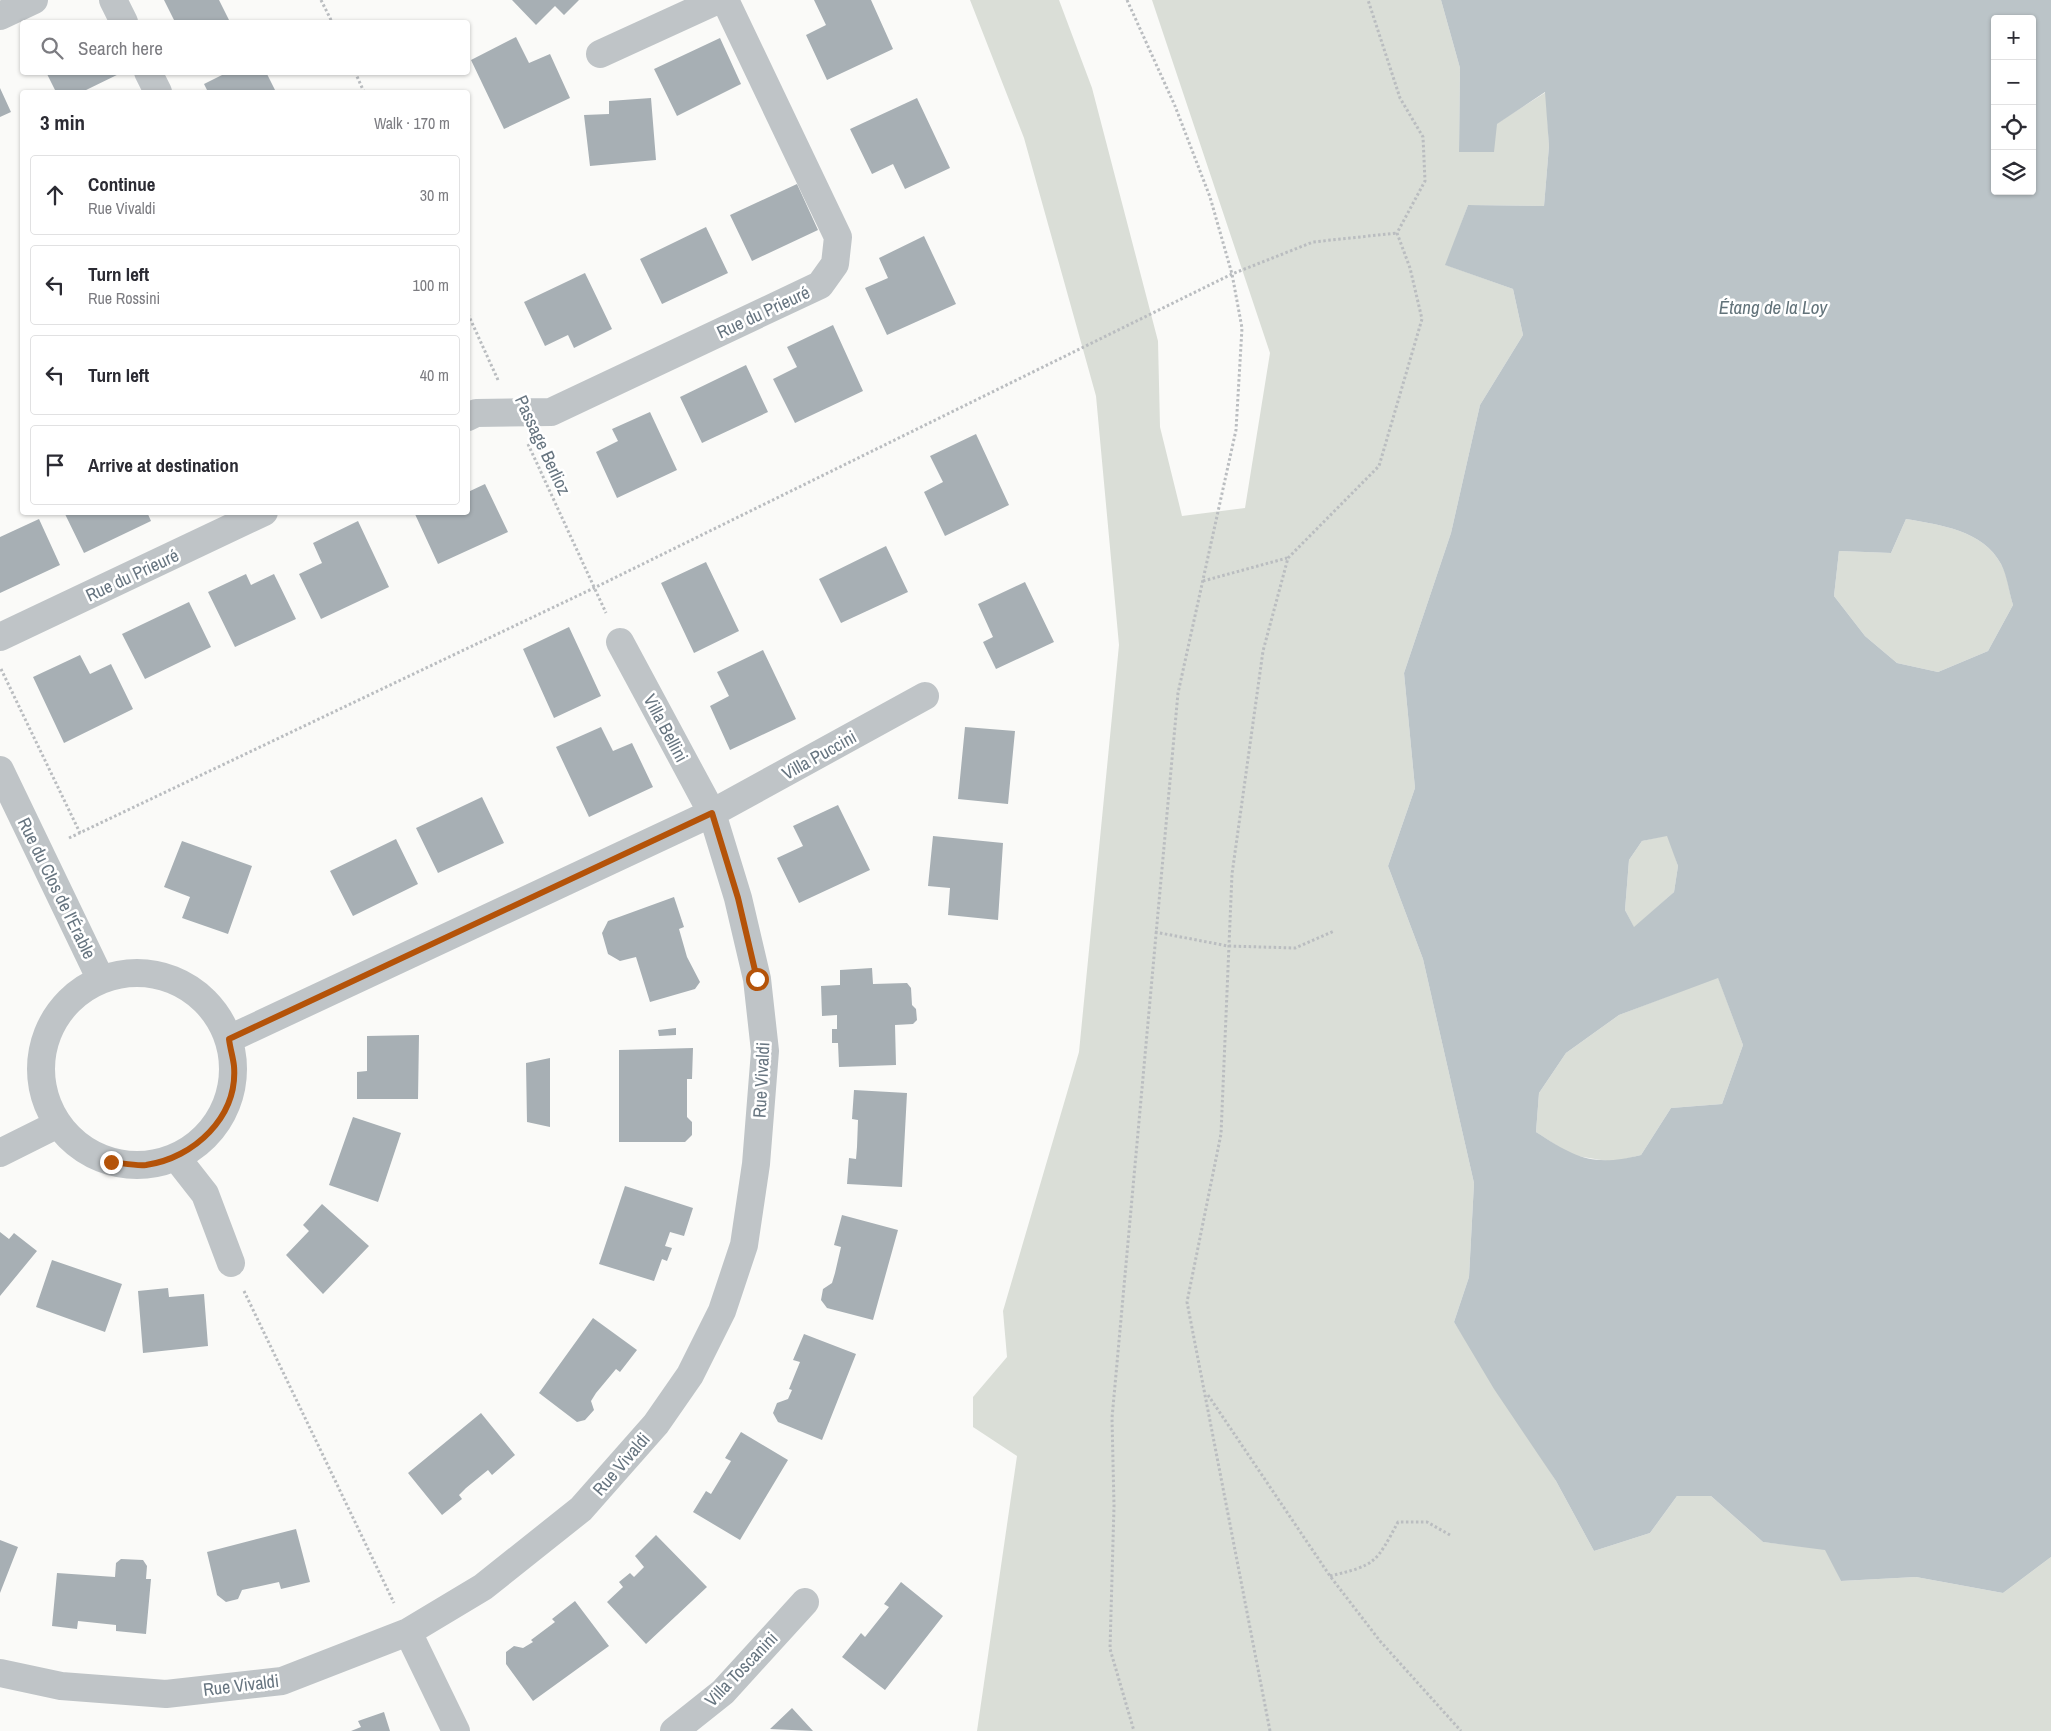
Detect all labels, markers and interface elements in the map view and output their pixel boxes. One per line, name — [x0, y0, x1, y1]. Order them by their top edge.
map controls — [1991, 15, 2036, 195]
button: + — [1991, 15, 2036, 60]
search box — [20, 20, 470, 75]
icon: search — [38, 34, 66, 62]
text: Search here — [78, 35, 163, 61]
button: − — [1991, 60, 2036, 105]
button: locate — [1991, 105, 2036, 150]
text: 3 min — [40, 108, 85, 137]
text: Walk · 170 m — [374, 112, 450, 134]
button: layers — [1991, 150, 2036, 195]
text: Continue — [88, 171, 156, 197]
icon: ahead — [41, 181, 69, 209]
text: 30 m — [420, 184, 449, 206]
text: Rue Vivaldi — [88, 197, 156, 219]
text: Turn left — [88, 261, 149, 287]
icon: left — [41, 271, 69, 299]
text: 100 m — [413, 274, 449, 296]
street label: Rue du Prieuré — [712, 280, 814, 344]
text: Rue Rossini — [88, 287, 160, 309]
water label: Étang de la Loy — [1719, 294, 1828, 320]
icon: left — [41, 361, 69, 389]
text: Turn left — [88, 362, 149, 388]
text: 40 m — [420, 364, 449, 386]
street label: Passage Berlioz — [509, 391, 577, 499]
icon: arrive — [41, 451, 69, 479]
text: Arrive at destination — [88, 452, 239, 478]
street label: Rue du Prieuré — [81, 543, 183, 607]
street label: Villa Bellini — [638, 690, 694, 766]
street label: Villa Puccini — [777, 724, 861, 786]
street label: Rue du Clos de l'Érable — [12, 813, 102, 963]
route start — [746, 968, 769, 991]
street label: Rue Vivaldi — [747, 1041, 775, 1119]
route end — [100, 1151, 123, 1174]
street label: Rue Vivaldi — [587, 1427, 655, 1501]
street label: Villa Toscanini — [699, 1626, 783, 1712]
street label: Rue Vivaldi — [202, 1668, 280, 1702]

